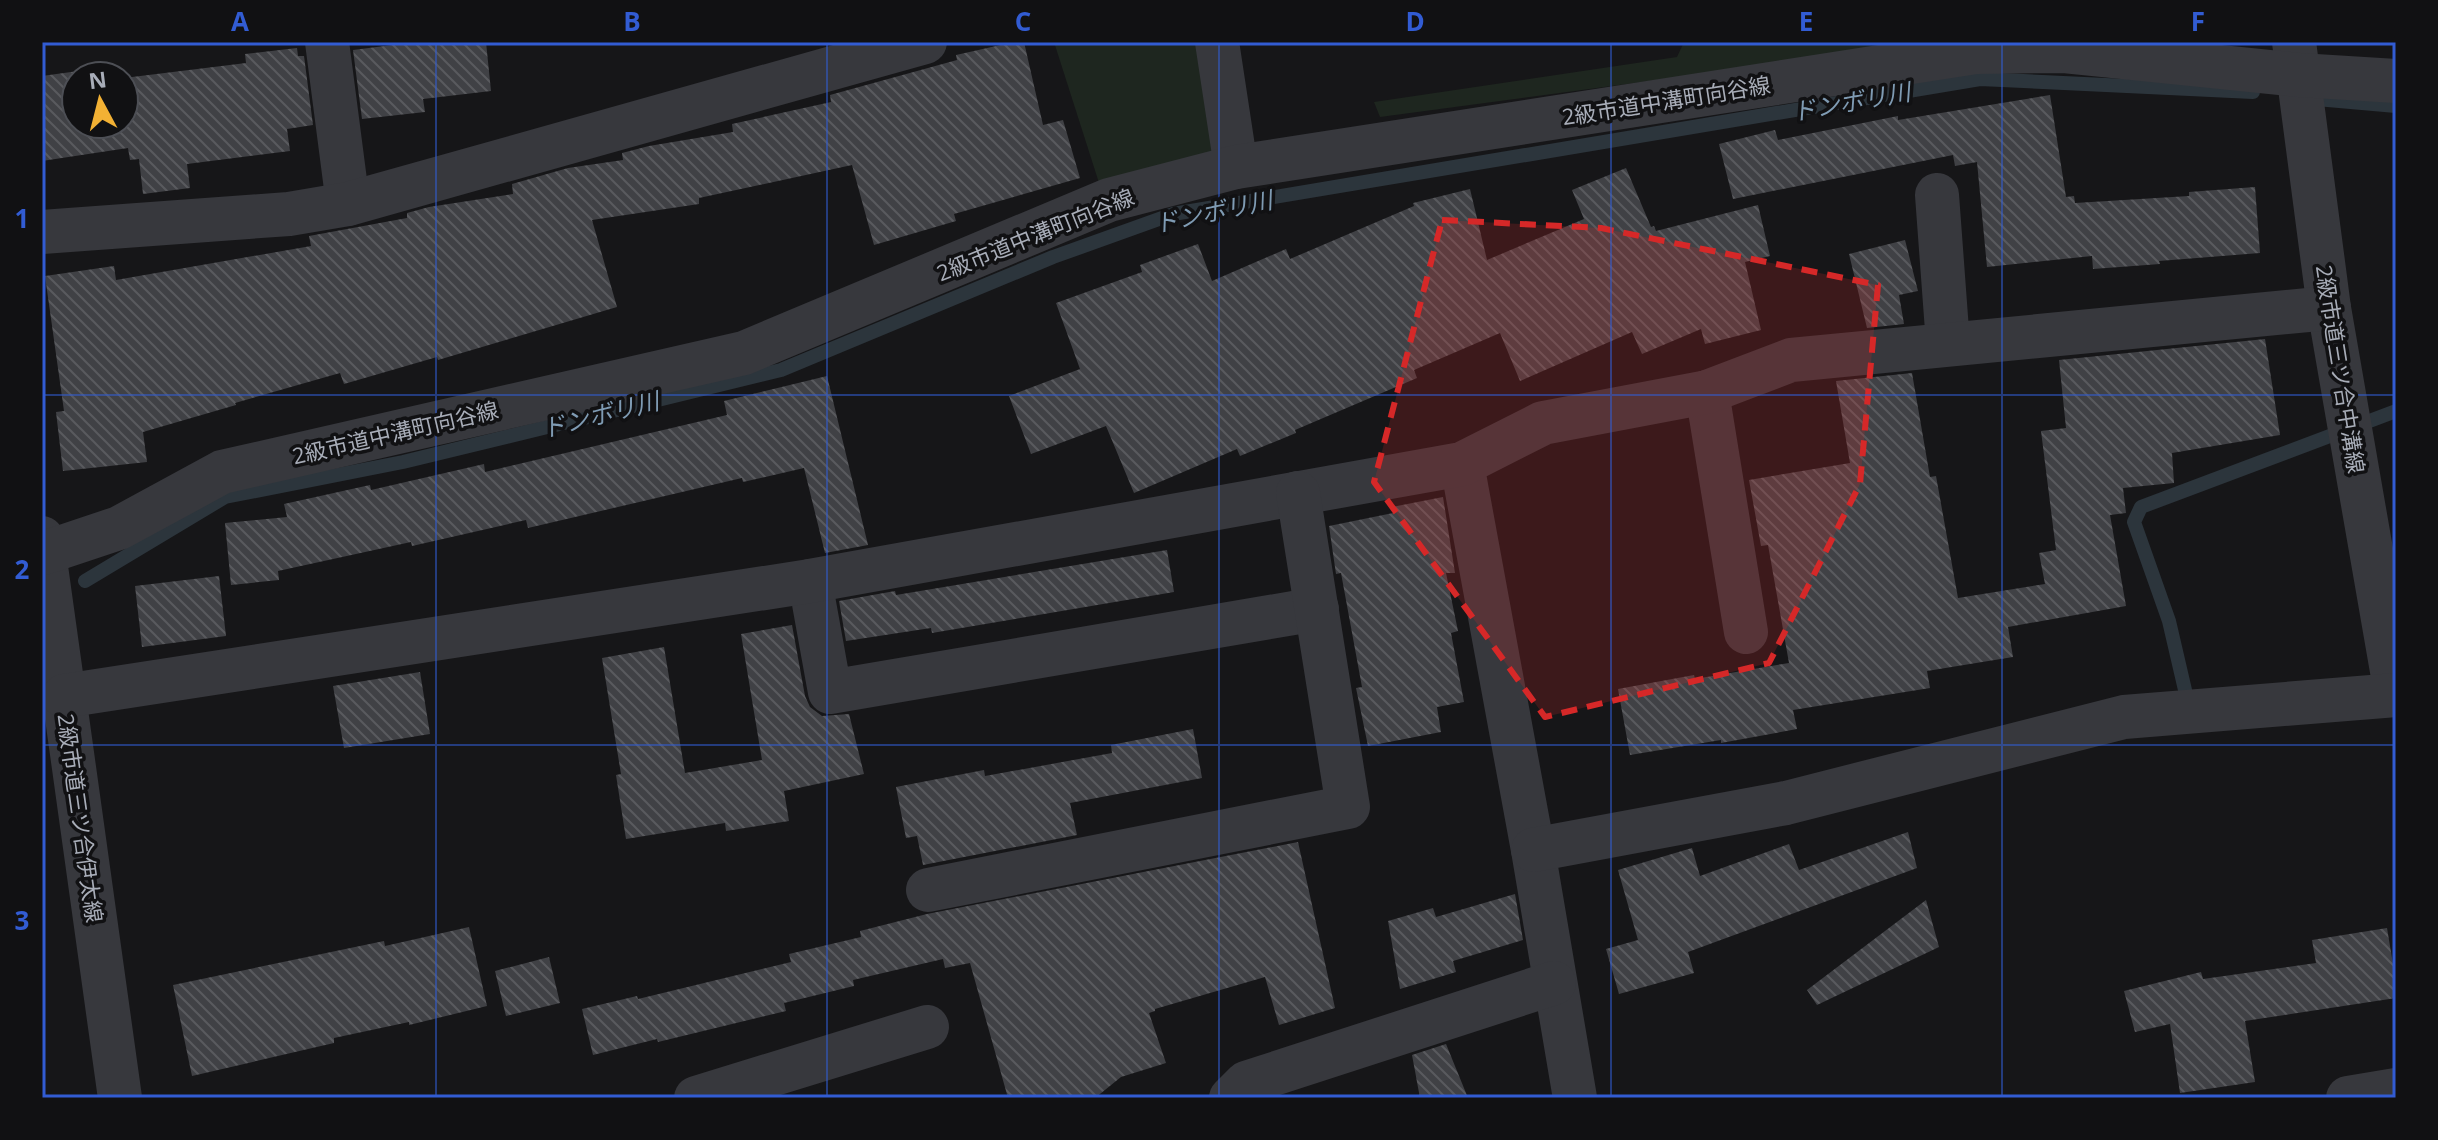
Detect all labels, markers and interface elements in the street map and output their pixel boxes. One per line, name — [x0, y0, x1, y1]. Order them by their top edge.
text: A — [231, 3, 249, 39]
text: B — [623, 3, 641, 39]
text: C — [1015, 3, 1031, 39]
text: D — [1405, 3, 1425, 39]
text: E — [1799, 3, 1813, 39]
text: F — [2191, 3, 2205, 39]
north arrow — [60, 60, 140, 140]
text: N — [87, 63, 108, 95]
street label: 2級市道中溝町向谷線 — [1560, 69, 1772, 131]
water label: ドンボリ川 — [1789, 74, 1916, 128]
street label: 2級市道中溝町向谷線 — [932, 181, 1138, 287]
water label: ドンボリ川 — [1151, 182, 1278, 240]
text: 1 — [15, 200, 29, 236]
street label: 2級市道三ツ合中溝線 — [2310, 263, 2372, 475]
water label: ドンボリ川 — [538, 383, 665, 445]
street label: 2級市道中溝町向谷線 — [289, 394, 501, 470]
text: 2 — [15, 551, 30, 587]
street label: 2級市道三ツ合伊太線 — [51, 712, 111, 924]
text: 3 — [15, 902, 29, 938]

